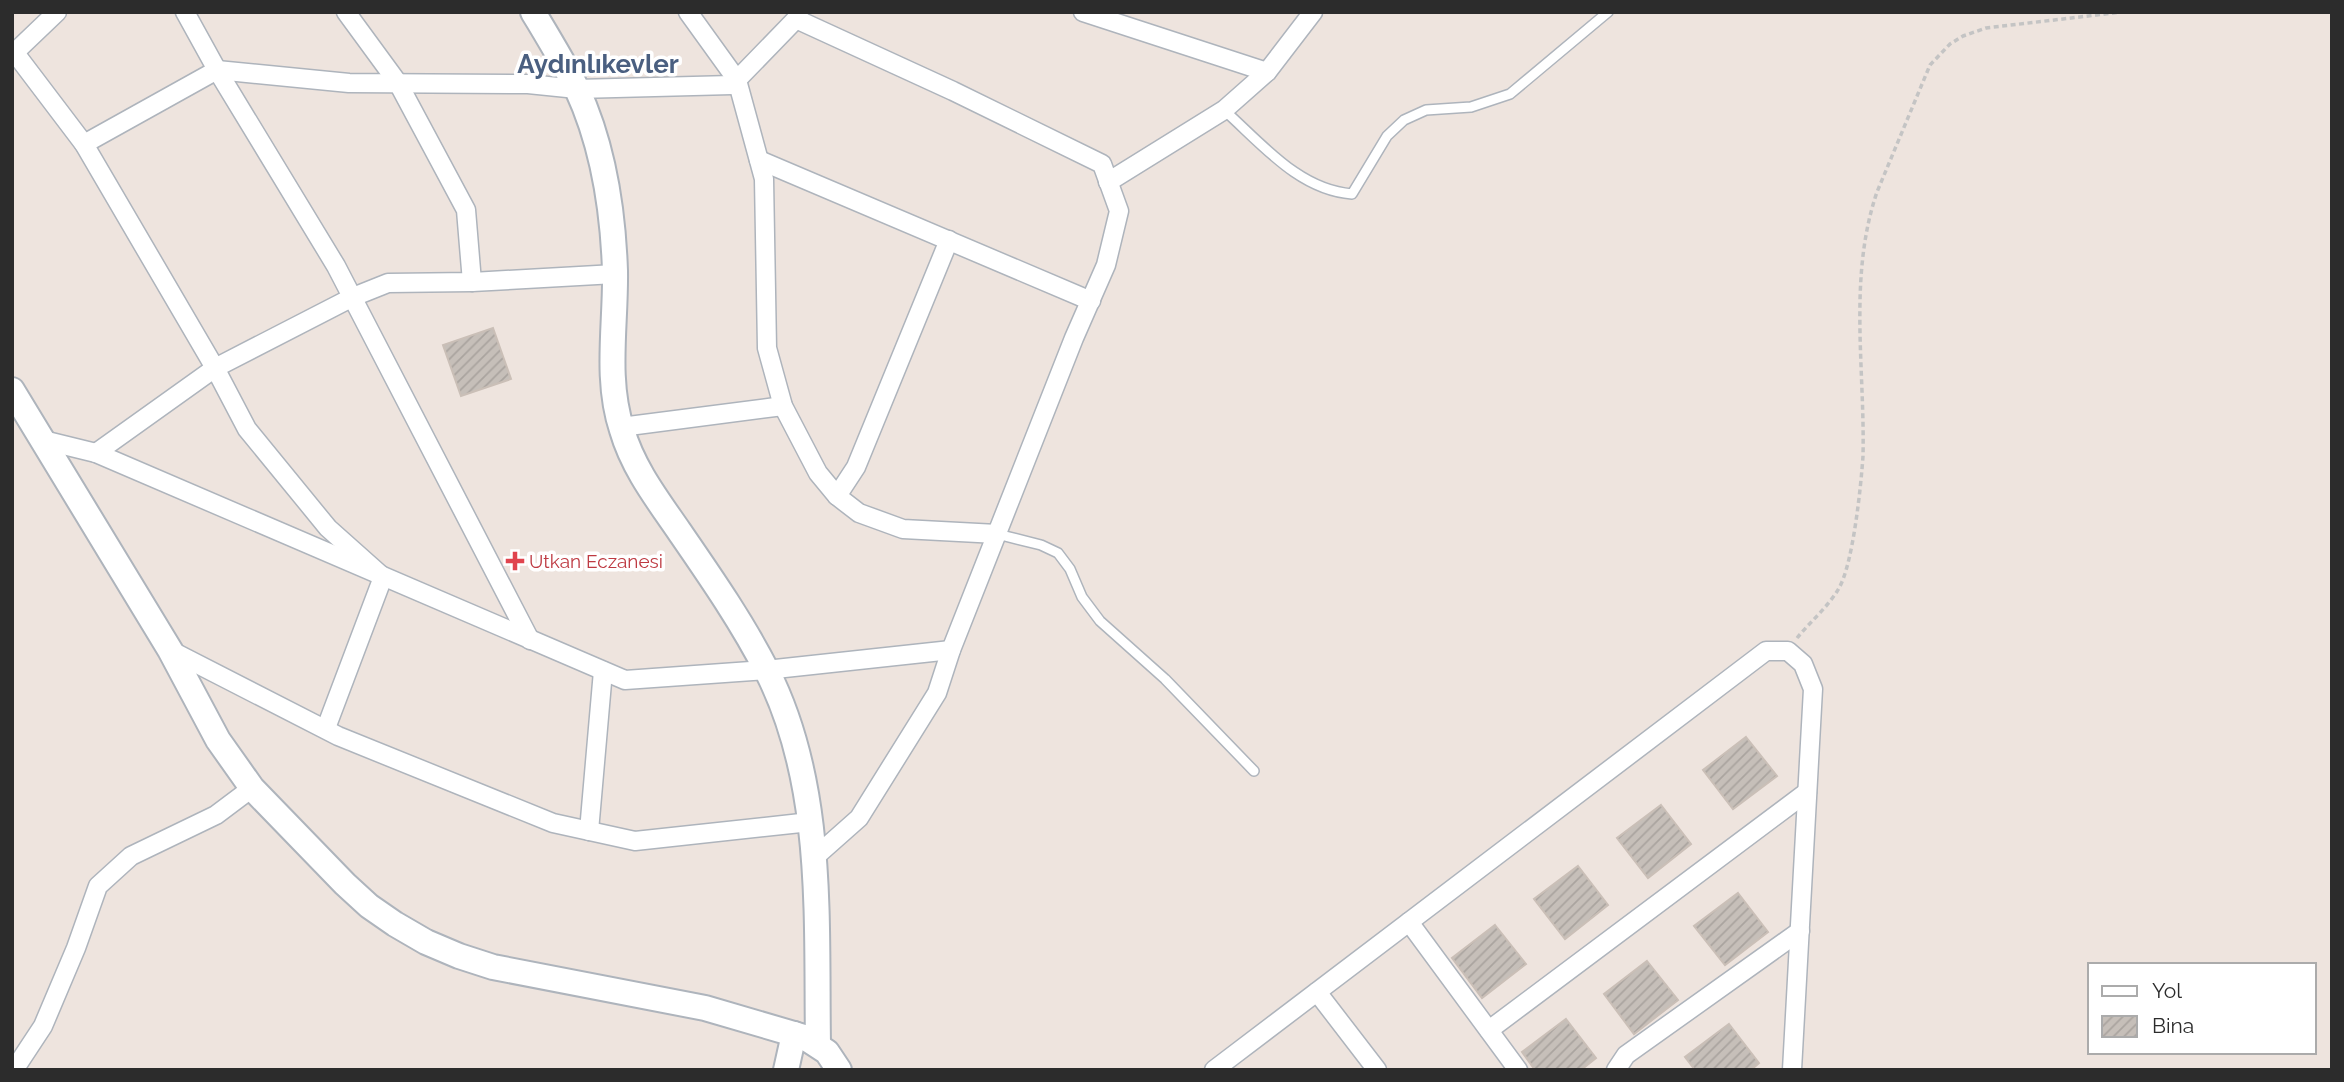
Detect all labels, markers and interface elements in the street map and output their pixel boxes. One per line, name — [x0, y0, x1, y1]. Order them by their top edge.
district label: Aydınlıkevler — [517, 49, 679, 79]
place label: Utkan Eczanesi — [529, 550, 663, 572]
marker: Utkan Eczanesi — [507, 553, 523, 569]
legend — [2088, 963, 2316, 1054]
text: Yol — [2152, 978, 2182, 1003]
text: Bina — [2152, 1013, 2194, 1038]

